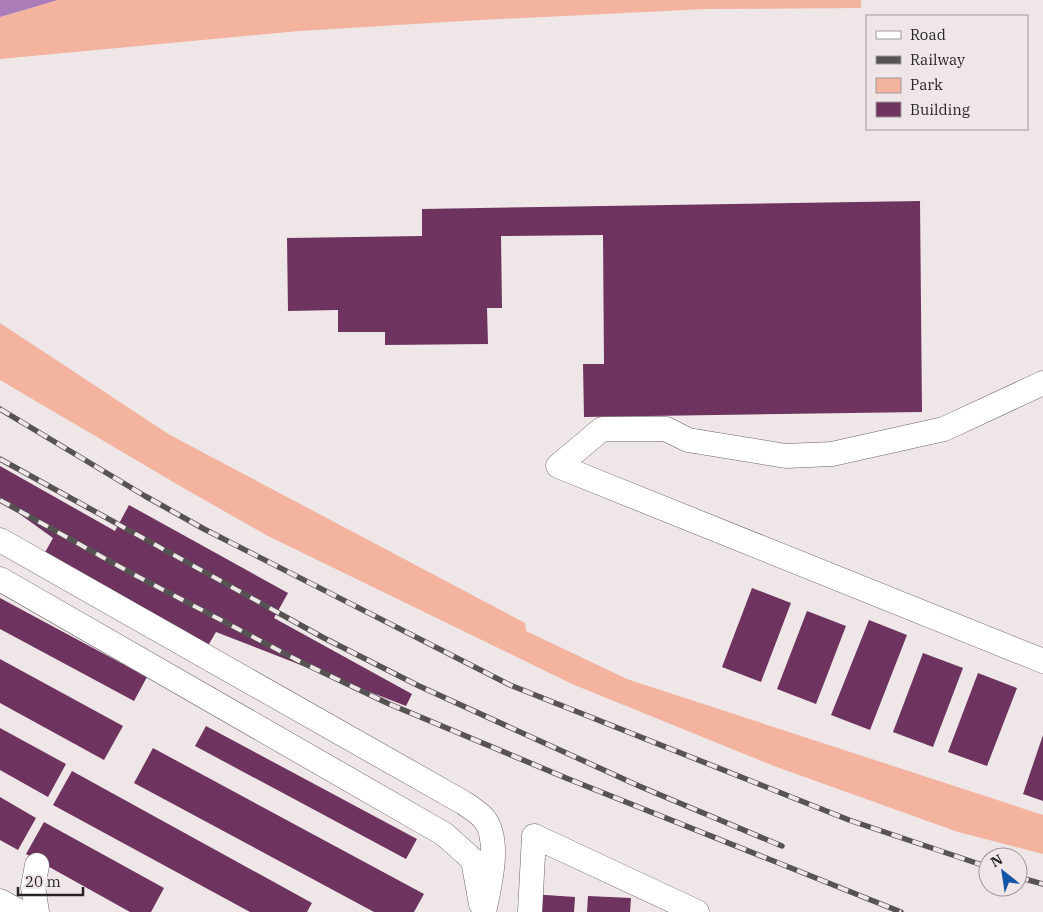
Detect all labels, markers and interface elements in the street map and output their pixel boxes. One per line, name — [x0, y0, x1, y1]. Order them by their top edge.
legend — [866, 15, 1028, 130]
text: Road — [910, 25, 946, 44]
text: Railway — [910, 50, 965, 69]
text: Park — [910, 75, 943, 94]
text: Building — [910, 100, 970, 119]
north arrow — [978, 847, 1028, 897]
text: N — [987, 850, 1006, 871]
scale bar — [18, 864, 82, 896]
text: 20 m — [25, 872, 61, 891]

